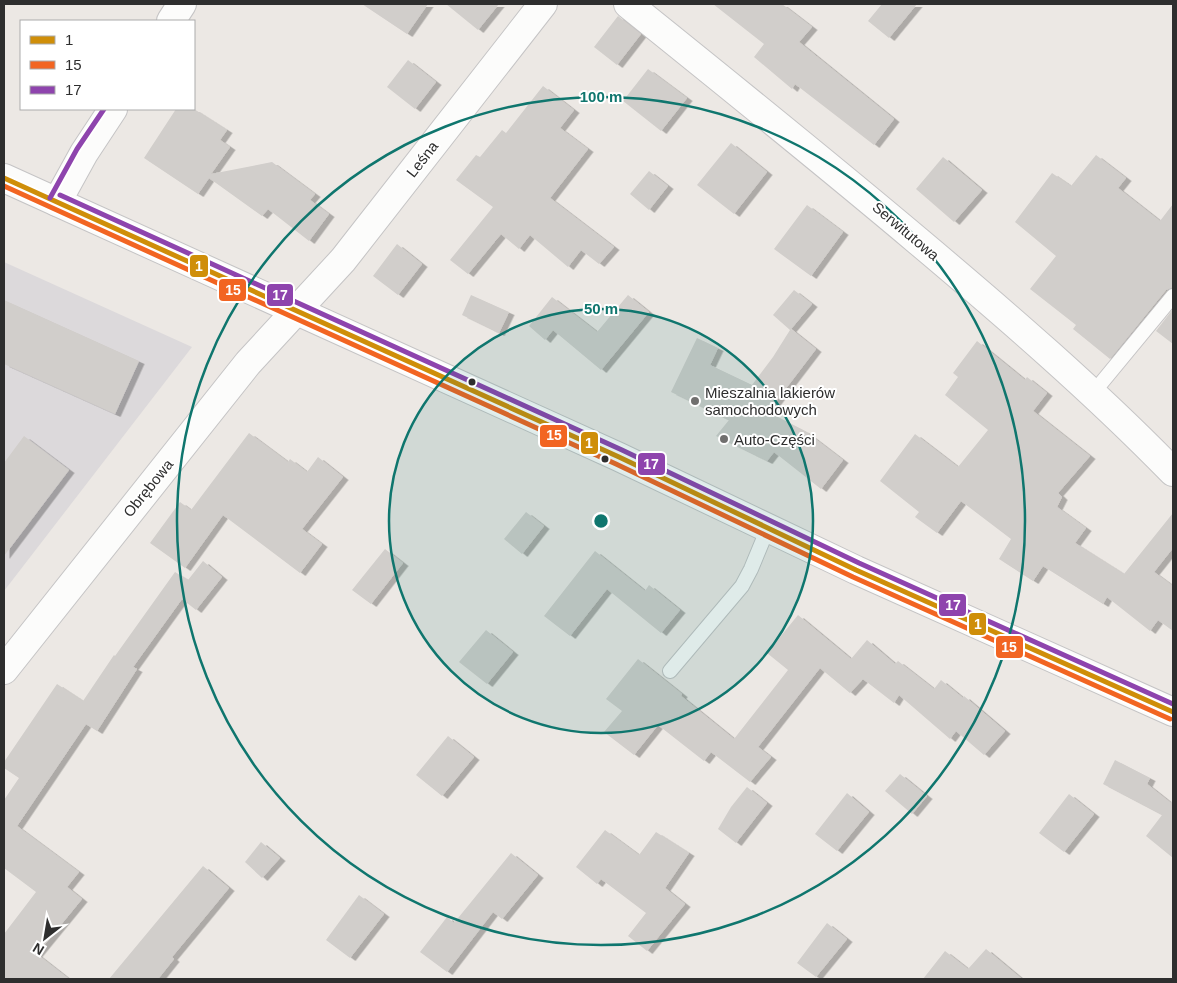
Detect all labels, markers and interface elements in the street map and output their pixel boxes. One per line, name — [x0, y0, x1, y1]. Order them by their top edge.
legend — [20, 20, 195, 110]
text: 1 — [65, 31, 73, 48]
text: 15 — [65, 56, 82, 73]
text: 17 — [65, 81, 82, 98]
text: 100 m — [580, 88, 622, 105]
street label: Leśna — [403, 137, 442, 180]
street label: Serwitutowa — [869, 198, 943, 264]
line badge: 1 — [189, 254, 209, 278]
text: 1 — [195, 258, 203, 274]
line badge: 15 — [218, 278, 247, 302]
text: 15 — [225, 282, 241, 298]
line badge: 17 — [266, 283, 294, 307]
text: 17 — [272, 287, 288, 303]
text: 50 m — [584, 300, 618, 317]
unlabelled marker — [467, 377, 477, 387]
place label: Mieszalnia lakierów samochodowych — [705, 384, 835, 418]
marker: Mieszalnia lakierów samochodowych — [689, 395, 701, 407]
line badge: 15 — [539, 424, 568, 448]
text: 15 — [546, 427, 562, 443]
line badge: 1 — [580, 431, 599, 455]
place label: Auto-Części — [734, 431, 815, 448]
marker: Auto-Części — [718, 433, 730, 445]
text: 1 — [585, 435, 593, 451]
line badge: 17 — [637, 452, 666, 476]
unlabelled marker — [600, 454, 610, 464]
street label: Obrębowa — [120, 455, 177, 520]
text: 17 — [643, 456, 659, 472]
centre of rings — [592, 512, 610, 530]
line badge: 17 — [938, 593, 967, 617]
text: 17 — [945, 597, 961, 613]
line badge: 1 — [968, 612, 987, 636]
text: 1 — [974, 616, 982, 632]
line badge: 15 — [995, 635, 1024, 659]
text: 15 — [1001, 639, 1017, 655]
north arrow — [20, 913, 70, 963]
text: N — [30, 940, 47, 959]

